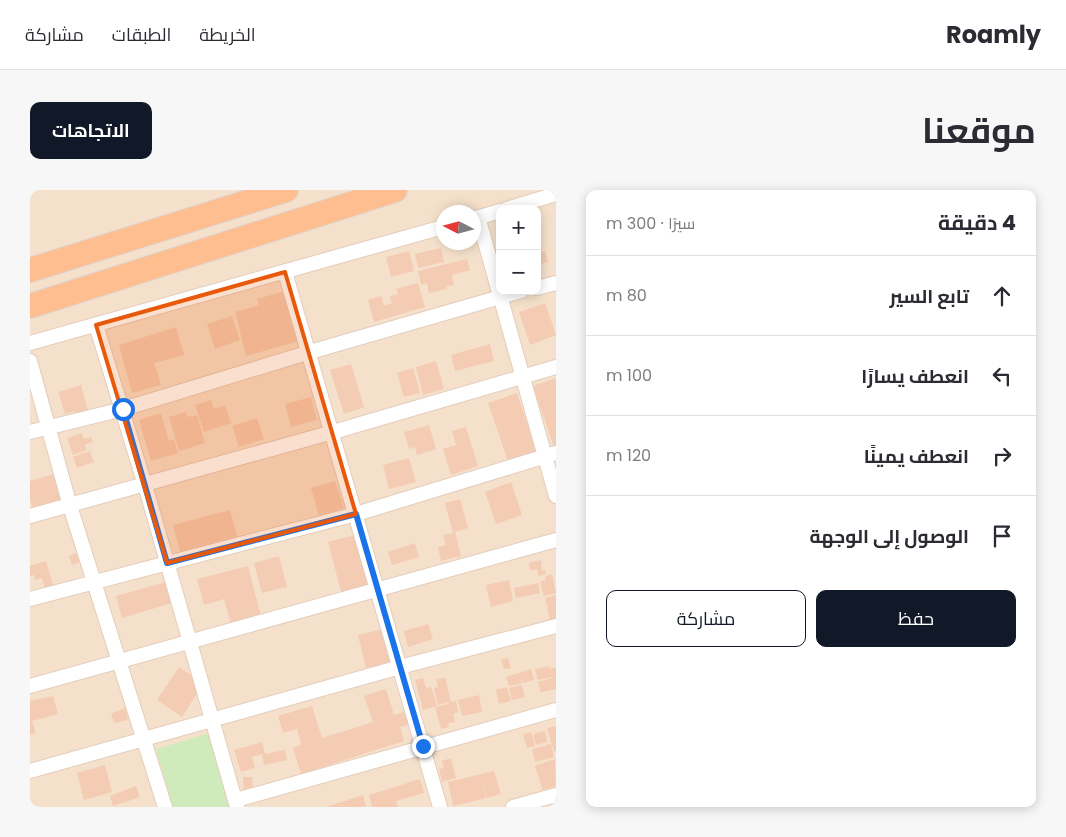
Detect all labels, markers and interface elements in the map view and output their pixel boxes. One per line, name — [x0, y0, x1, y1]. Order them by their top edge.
text: Roamly — [946, 18, 1041, 51]
text: مشاركة — [25, 22, 84, 47]
text: الطبقات — [112, 22, 171, 47]
text: الخريطة — [199, 22, 256, 47]
button: الاتجاهات — [30, 102, 152, 159]
text: موقعنا — [922, 106, 1036, 155]
north arrow — [436, 205, 481, 250]
map controls — [496, 205, 541, 295]
button: + — [496, 205, 541, 250]
text: 4 دقيقة — [938, 208, 1016, 237]
text: سيرًا · 300 m — [606, 212, 695, 235]
button: − — [496, 250, 541, 295]
icon: ahead — [988, 282, 1016, 310]
text: تابع السير — [889, 283, 969, 310]
text: 80 m — [606, 284, 647, 307]
icon: left — [988, 362, 1016, 390]
text: انعطف يسارًا — [861, 363, 969, 390]
text: 100 m — [606, 364, 652, 387]
route start — [112, 398, 135, 421]
icon: right — [988, 442, 1016, 470]
text: انعطف يمينًا — [864, 443, 969, 470]
text: 120 m — [606, 444, 651, 467]
icon: arrive — [988, 522, 1016, 550]
text: الوصول إلى الوجهة — [810, 523, 969, 550]
button: مشاركة — [606, 590, 806, 647]
button: حفظ — [816, 590, 1016, 647]
route end — [412, 735, 435, 758]

